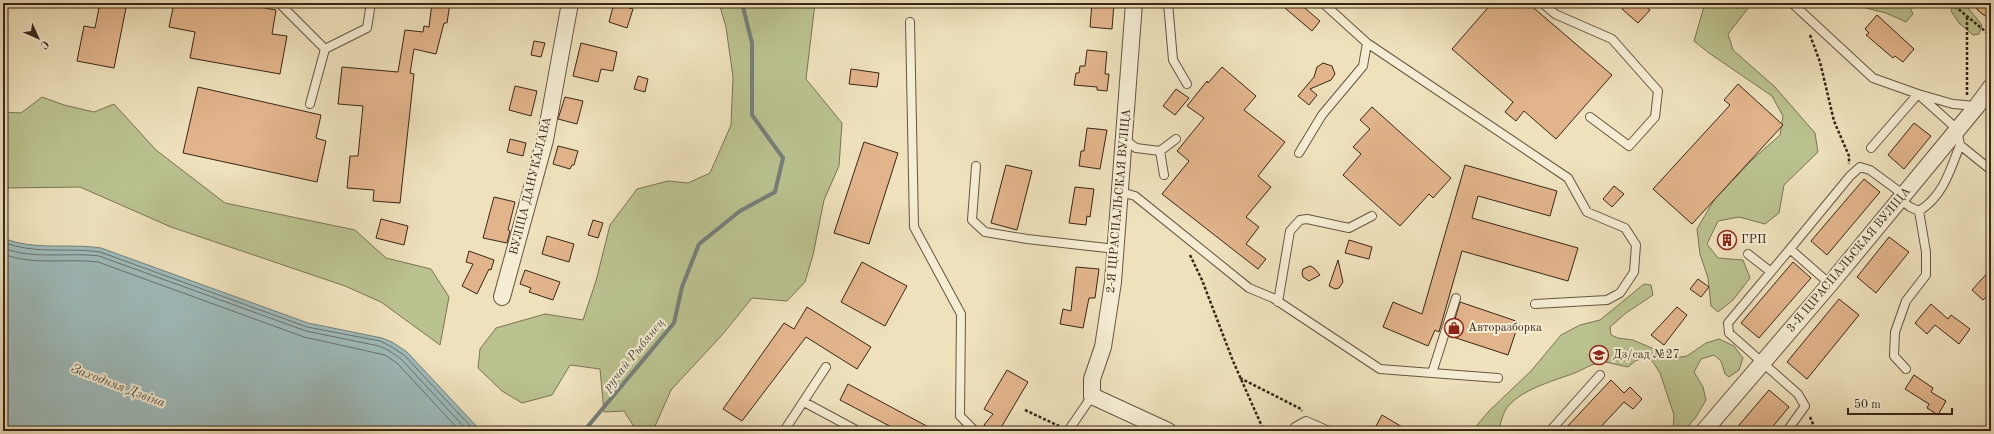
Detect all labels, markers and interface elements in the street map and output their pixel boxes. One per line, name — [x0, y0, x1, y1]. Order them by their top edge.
north arrow — [18, 18, 58, 58]
text: С — [38, 38, 50, 50]
street label: 2-Я ЦІРАСПАЛЬСКАЯ ВУЛІЦА — [1105, 108, 1133, 294]
street label: ВУЛІЦА ДАНУКАЛАВА — [508, 116, 554, 256]
street label: 3-Я ЦІРАСПАЛЬСКАЯ ВУЛІЦА — [1785, 185, 1913, 335]
building icon: ГРП — [1716, 229, 1738, 251]
place label: ГРП — [1741, 234, 1766, 246]
water label: ручай Рыбянец — [600, 316, 668, 395]
shop icon: Авторазборка — [1443, 317, 1465, 339]
place label: Авторазборка — [1468, 322, 1542, 334]
school or university icon: Дз/сад №27 — [1588, 344, 1610, 366]
place label: Дз/сад №27 — [1613, 349, 1680, 361]
water label: Заходняя Дзвіна — [69, 362, 167, 410]
scale bar — [1848, 390, 1952, 416]
text: 50 m — [1854, 398, 1881, 411]

